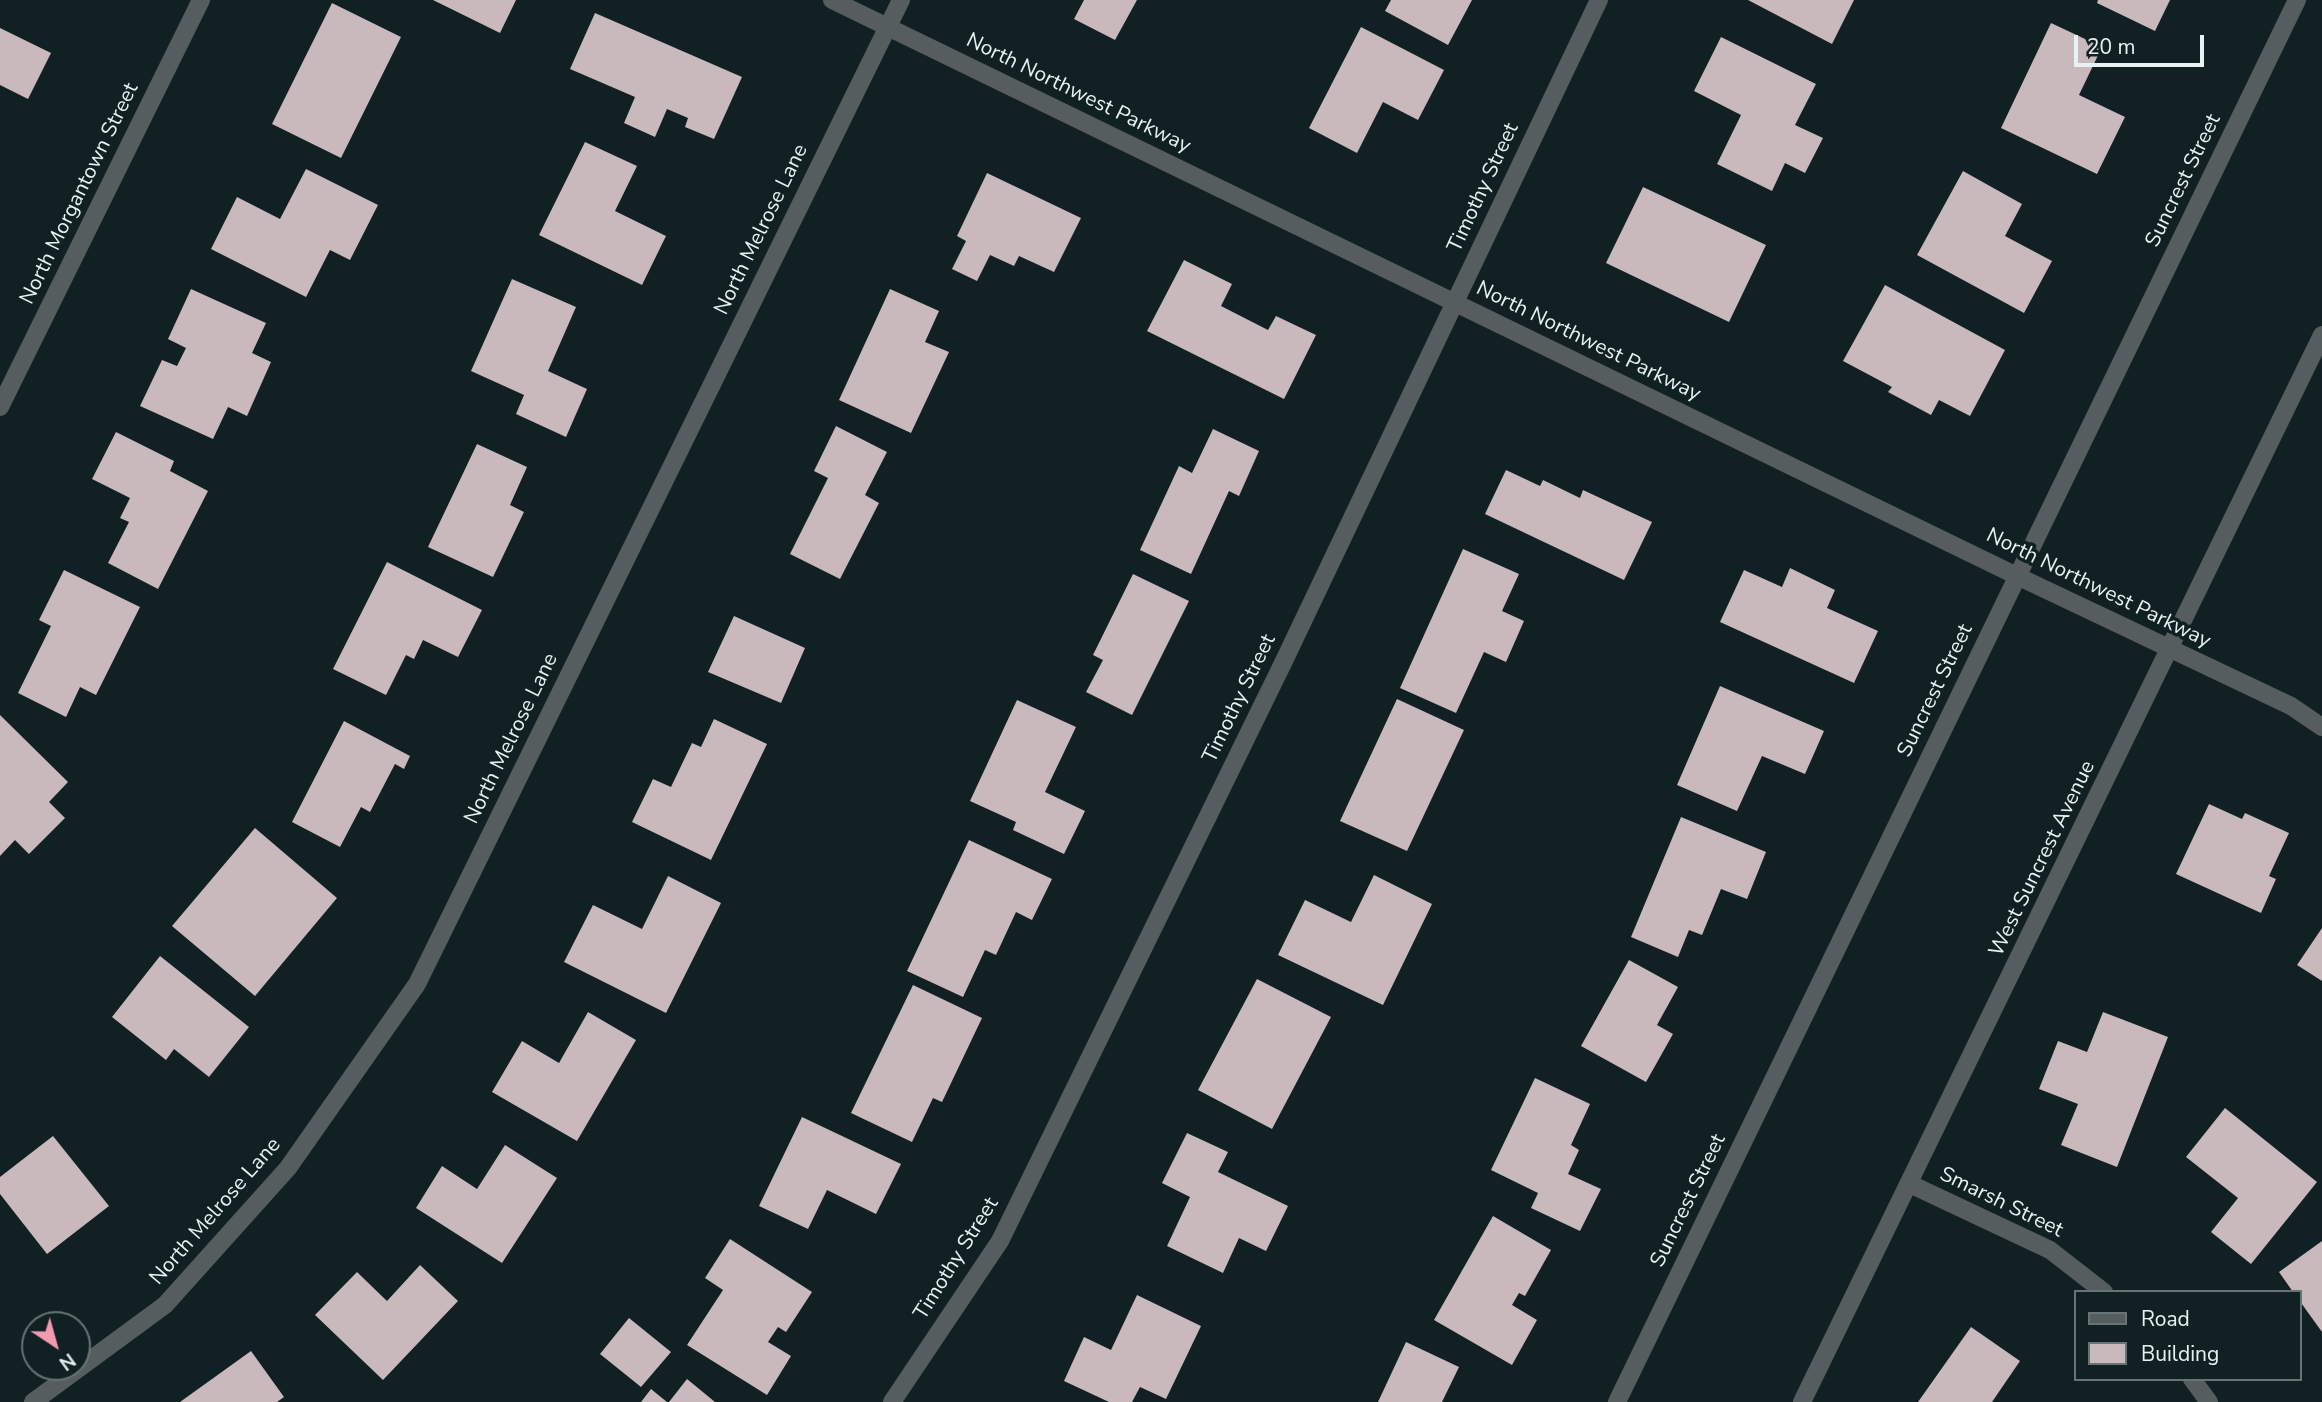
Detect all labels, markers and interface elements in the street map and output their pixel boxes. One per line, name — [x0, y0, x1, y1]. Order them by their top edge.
scale bar — [2077, 21, 2206, 65]
street label: North Northwest Parkway — [962, 29, 1194, 159]
text: 20 m — [2087, 33, 2136, 61]
street label: North Morgantown Street — [15, 79, 145, 309]
street label: Suncrest Street — [2141, 110, 2227, 252]
street label: Timothy Street — [1443, 119, 1525, 257]
street label: North Melrose Lane — [710, 141, 814, 319]
street label: North Northwest Parkway — [1472, 277, 1704, 407]
street label: North Northwest Parkway — [1982, 524, 2214, 654]
street label: Suncrest Street — [1893, 620, 1979, 762]
street label: Timothy Street — [1198, 631, 1282, 767]
street label: North Melrose Lane — [460, 650, 564, 828]
street label: West Suncrest Avenue — [1985, 757, 2101, 961]
street label: Suncrest Street — [1646, 1130, 1732, 1272]
street label: North Melrose Lane — [145, 1133, 287, 1291]
street label: Smarsh Street — [1935, 1162, 2067, 1244]
street label: Timothy Street — [909, 1193, 1005, 1325]
legend — [2074, 1290, 2301, 1381]
text: Road — [2141, 1305, 2190, 1333]
north arrow — [21, 1311, 91, 1381]
text: Building — [2141, 1340, 2219, 1368]
text: N — [54, 1347, 81, 1376]

